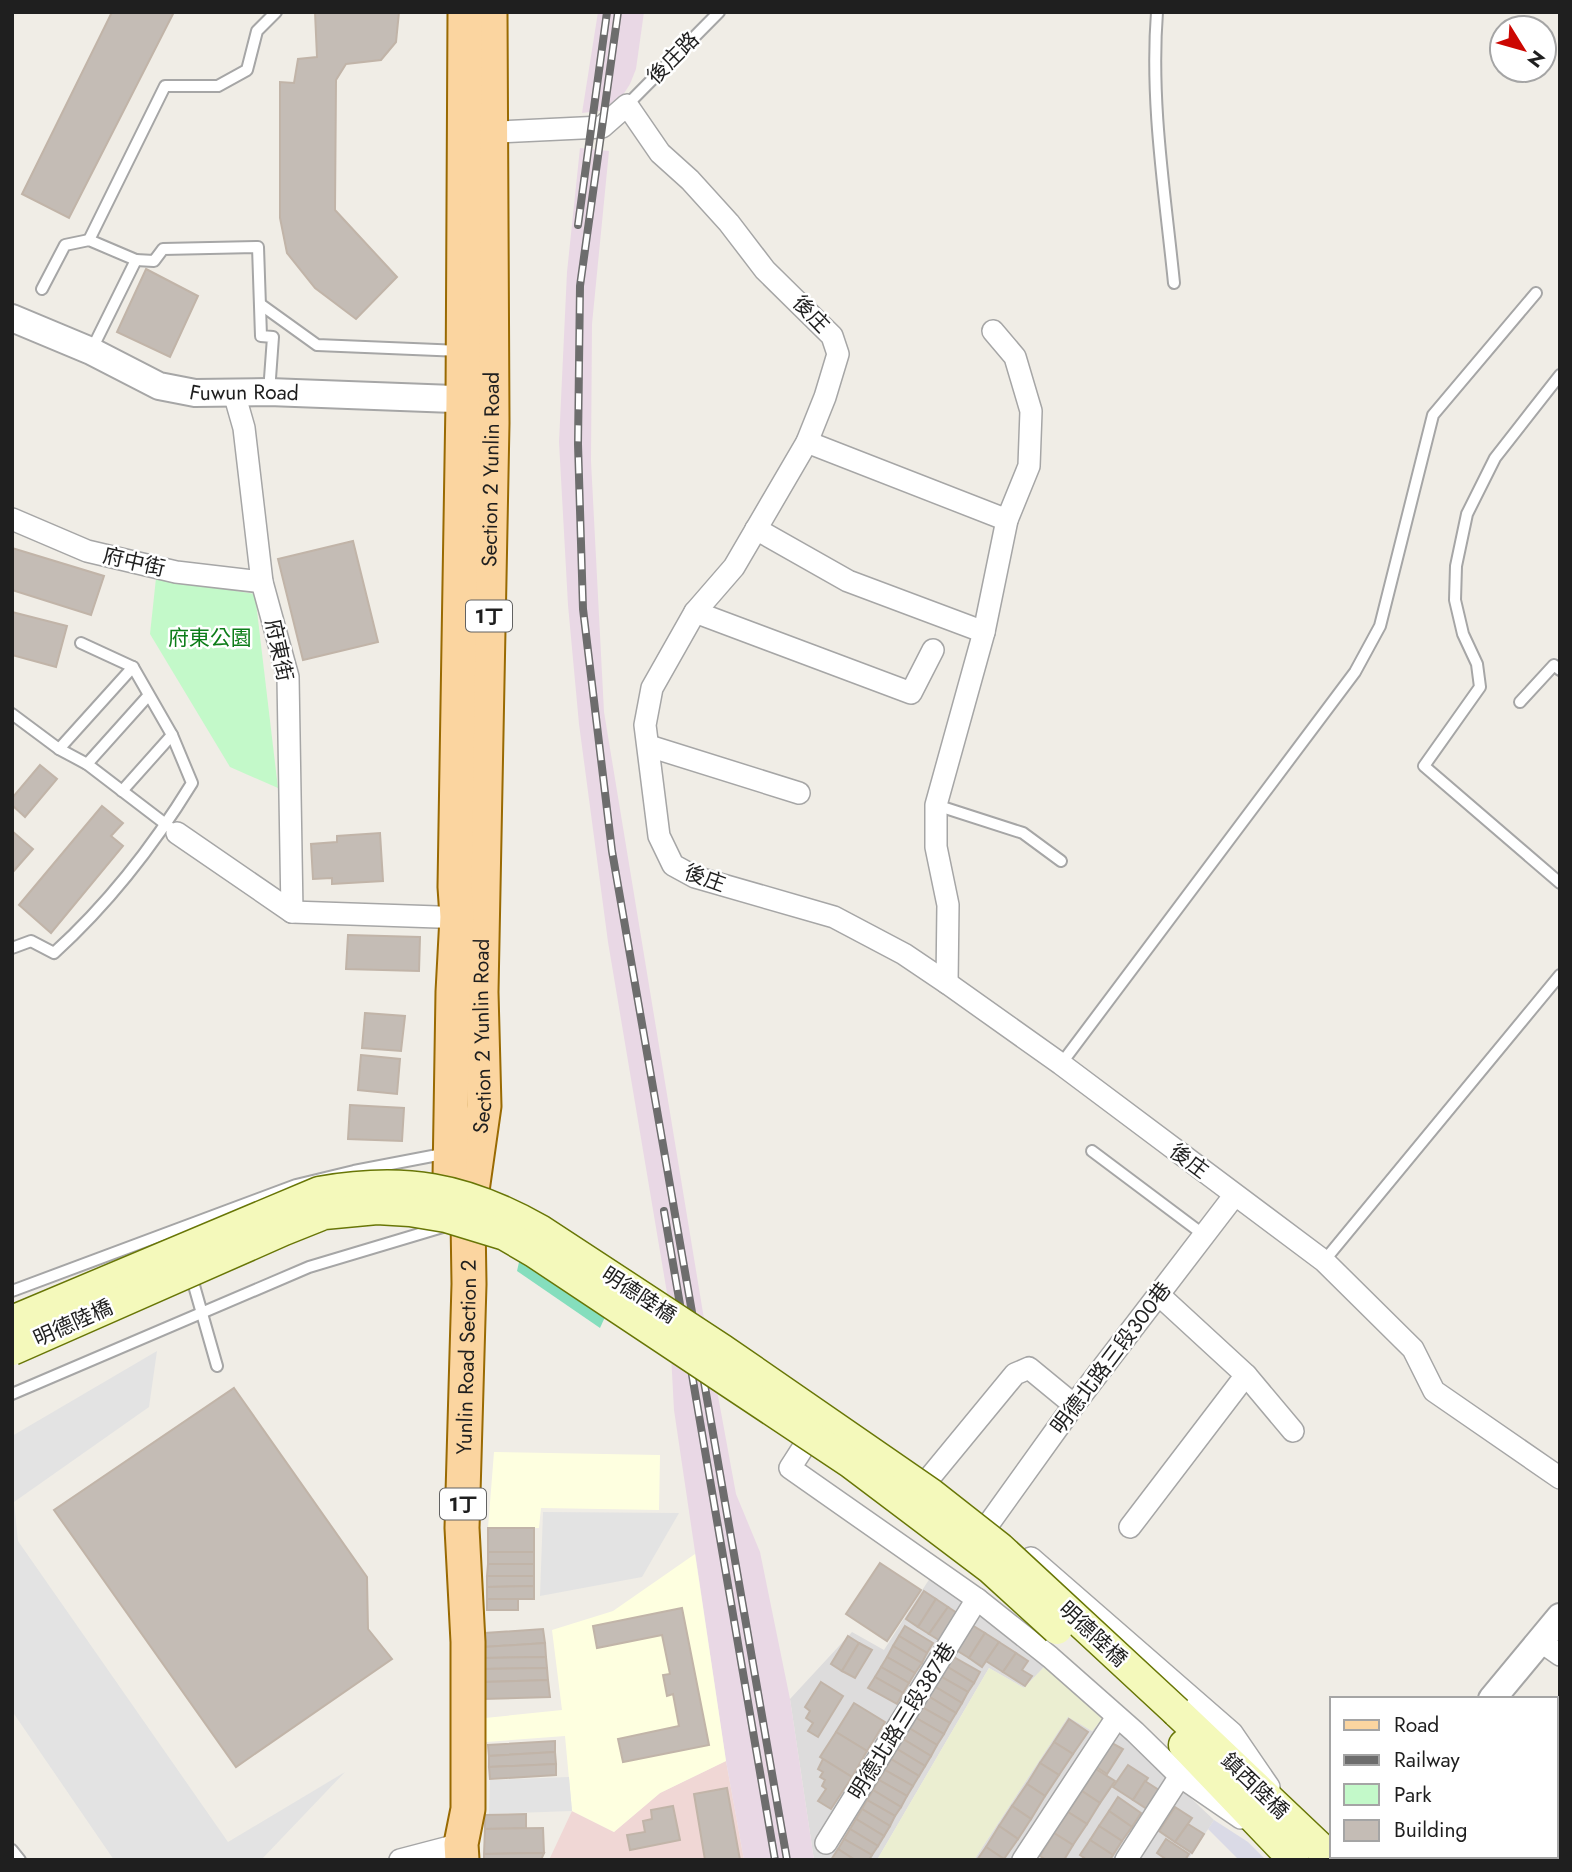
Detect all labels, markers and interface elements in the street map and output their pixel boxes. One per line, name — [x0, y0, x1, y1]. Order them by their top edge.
north arrow — [1488, 14, 1558, 84]
street label: 後庄路 — [640, 25, 706, 91]
text: N — [1521, 45, 1552, 73]
street label: 後庄 — [786, 288, 836, 340]
street label: Section 2 Yunlin Road — [474, 372, 507, 567]
street label: Fuwun Road — [187, 377, 299, 409]
street label: 府中街 — [100, 540, 168, 584]
road number: 1丁 — [466, 600, 512, 632]
street label: 府東街 — [258, 616, 300, 684]
park label: 府東公園 — [168, 623, 252, 653]
street label: 後庄 — [680, 857, 730, 899]
street label: Section 2 Yunlin Road — [465, 938, 500, 1136]
street label: 後庄 — [1163, 1136, 1215, 1186]
street label: Yunlin Road Section 2 — [449, 1259, 484, 1455]
street label: 明德陸橋 — [596, 1260, 682, 1330]
street label: 明德北路三段300巷 — [1044, 1276, 1178, 1440]
street label: 明德陸橋 — [29, 1292, 117, 1354]
road number: 1丁 — [440, 1488, 486, 1520]
street label: 明德陸橋 — [1052, 1594, 1134, 1674]
street label: 明德北路三段387巷 — [841, 1636, 963, 1806]
legend — [1330, 1697, 1558, 1858]
text: Road — [1394, 1710, 1439, 1740]
text: Railway — [1394, 1745, 1460, 1775]
street label: 鎮西陸橋 — [1214, 1746, 1296, 1826]
text: Park — [1394, 1780, 1432, 1810]
text: Building — [1394, 1815, 1467, 1845]

